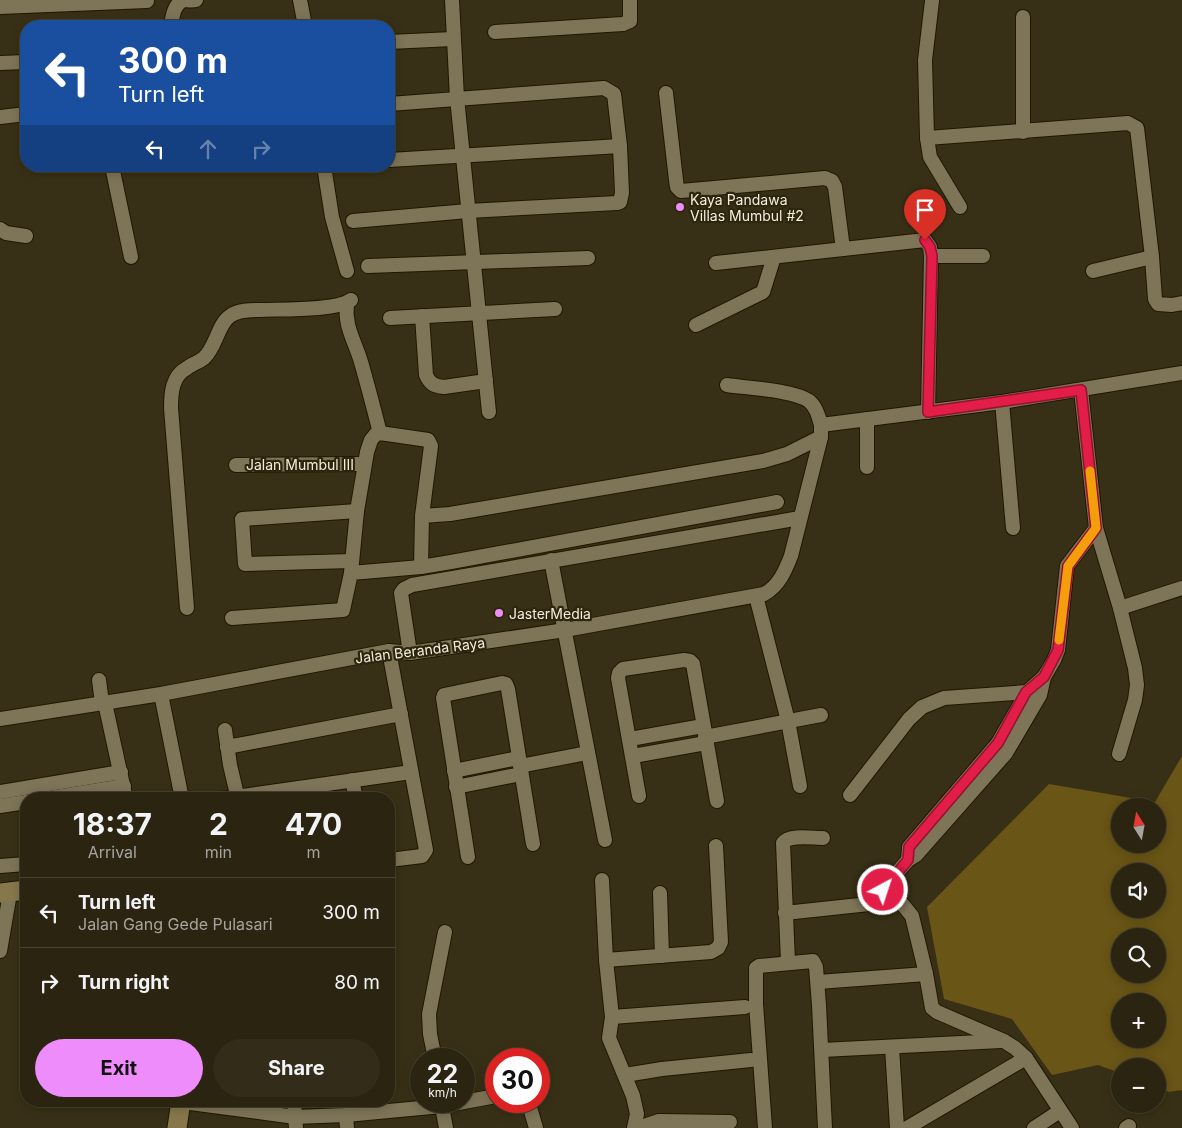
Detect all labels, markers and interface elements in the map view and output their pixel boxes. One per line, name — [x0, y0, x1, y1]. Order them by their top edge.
text: 300 m — [118, 39, 228, 81]
icon: left — [35, 40, 100, 105]
text: Turn left — [118, 81, 204, 107]
icon: left — [141, 135, 169, 163]
icon: ahead — [194, 135, 222, 163]
icon: right — [247, 135, 275, 163]
pin — [904, 189, 946, 240]
place label: Kaya Pandawa Villas Mumbul #2 — [690, 191, 804, 224]
icon: arrive — [911, 196, 939, 224]
marker: Kaya Pandawa Villas Mumbul #2 — [674, 201, 686, 213]
street label: Jalan Mumbul III — [246, 456, 354, 473]
place label: JasterMedia — [509, 605, 591, 622]
marker: JasterMedia — [493, 607, 505, 619]
street label: Jalan Beranda Raya — [354, 634, 486, 666]
north arrow — [1111, 798, 1166, 852]
map controls — [1111, 798, 1166, 1113]
text: 18:37 — [73, 806, 152, 842]
text: 2 — [209, 806, 228, 842]
text: 470 — [285, 806, 342, 842]
text: Arrival — [88, 842, 137, 862]
text: min — [205, 842, 232, 862]
text: m — [306, 842, 321, 862]
position arrow — [856, 863, 908, 915]
button: sound — [1111, 863, 1166, 918]
text: Turn left — [78, 891, 156, 914]
icon: left — [35, 899, 63, 927]
text: 300 m — [322, 901, 380, 924]
text: Jalan Gang Gede Pulasari — [78, 914, 273, 934]
button: search — [1111, 928, 1166, 983]
icon: right — [35, 969, 63, 997]
text: Turn right — [78, 971, 169, 994]
text: 80 m — [334, 971, 380, 994]
button: + — [1111, 993, 1166, 1048]
button: Exit — [35, 1039, 203, 1097]
button: Share — [213, 1039, 380, 1097]
speed limit sign: 30 — [485, 1048, 550, 1113]
button: − — [1111, 1058, 1166, 1113]
text: 22 — [427, 1059, 458, 1089]
text: km/h — [428, 1085, 457, 1100]

